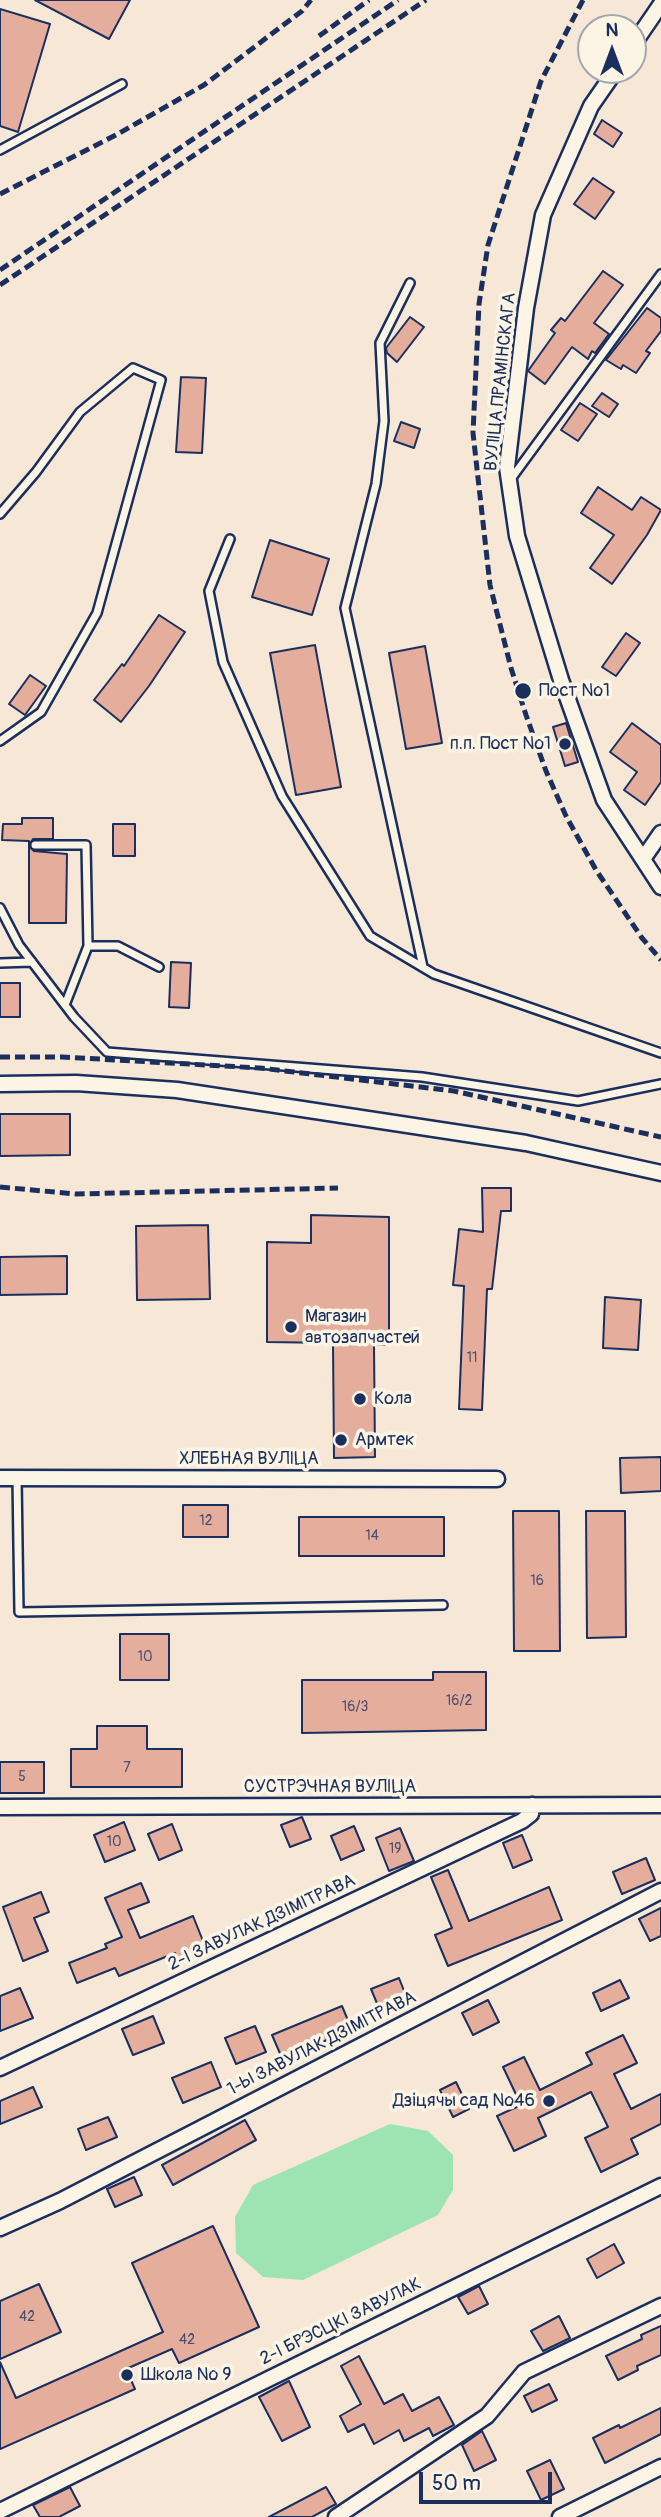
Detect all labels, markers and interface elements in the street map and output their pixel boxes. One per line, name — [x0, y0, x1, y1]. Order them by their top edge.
north arrow — [577, 14, 647, 84]
text: N — [606, 18, 618, 42]
street label: ВУЛІЦА ПРАМІНСКАГА — [481, 292, 521, 472]
place label: Пост №1 — [539, 680, 610, 702]
marker: Пост №1 — [513, 681, 533, 701]
place label: п.п. Пост №1 — [450, 733, 551, 755]
marker: п.п. Пост №1 — [557, 736, 573, 752]
place label: Магазин автозапчастей — [305, 1306, 420, 1348]
marker: Магазин автозапчастей — [283, 1319, 299, 1335]
house number: 11 — [467, 1350, 477, 1366]
place label: Кола — [374, 1388, 412, 1410]
marker: Кола — [352, 1391, 368, 1407]
place label: Армтек — [355, 1429, 414, 1451]
marker: Армтек — [333, 1432, 349, 1448]
street label: ХЛЕБНАЯ ВУЛІЦА — [179, 1448, 319, 1470]
house number: 12 — [199, 1513, 213, 1529]
house number: 14 — [365, 1528, 379, 1544]
house number: 16 — [530, 1573, 544, 1589]
house number: 10 — [137, 1649, 153, 1665]
house number: 16/2 — [446, 1693, 472, 1709]
house number: 16/3 — [342, 1699, 368, 1715]
house number: 7 — [123, 1760, 131, 1776]
house number: 5 — [18, 1769, 26, 1785]
street label: СУСТРЭЧНАЯ ВУЛІЦА — [244, 1776, 416, 1798]
house number: 10 — [106, 1834, 122, 1850]
house number: 19 — [389, 1841, 401, 1857]
street label: 2-І ЗАВУЛАК ДЗІМІТРАВА — [165, 1870, 359, 1976]
street label: 1-Ы ЗАВУЛАК ДЗІМІТРАВА — [224, 1987, 420, 2101]
place label: Дзіцячы сад №46 — [393, 2090, 535, 2112]
marker: Дзіцячы сад №46 — [541, 2093, 557, 2109]
street label: 2-І БРЭСЦКІ ЗАВУЛАК — [257, 2274, 425, 2370]
house number: 42 — [19, 2309, 35, 2325]
house number: 42 — [179, 2332, 195, 2348]
place label: Школа № 9 — [141, 2364, 231, 2386]
marker: Школа № 9 — [119, 2367, 135, 2383]
scale bar — [423, 2458, 556, 2502]
text: 50 m — [432, 2470, 481, 2497]

